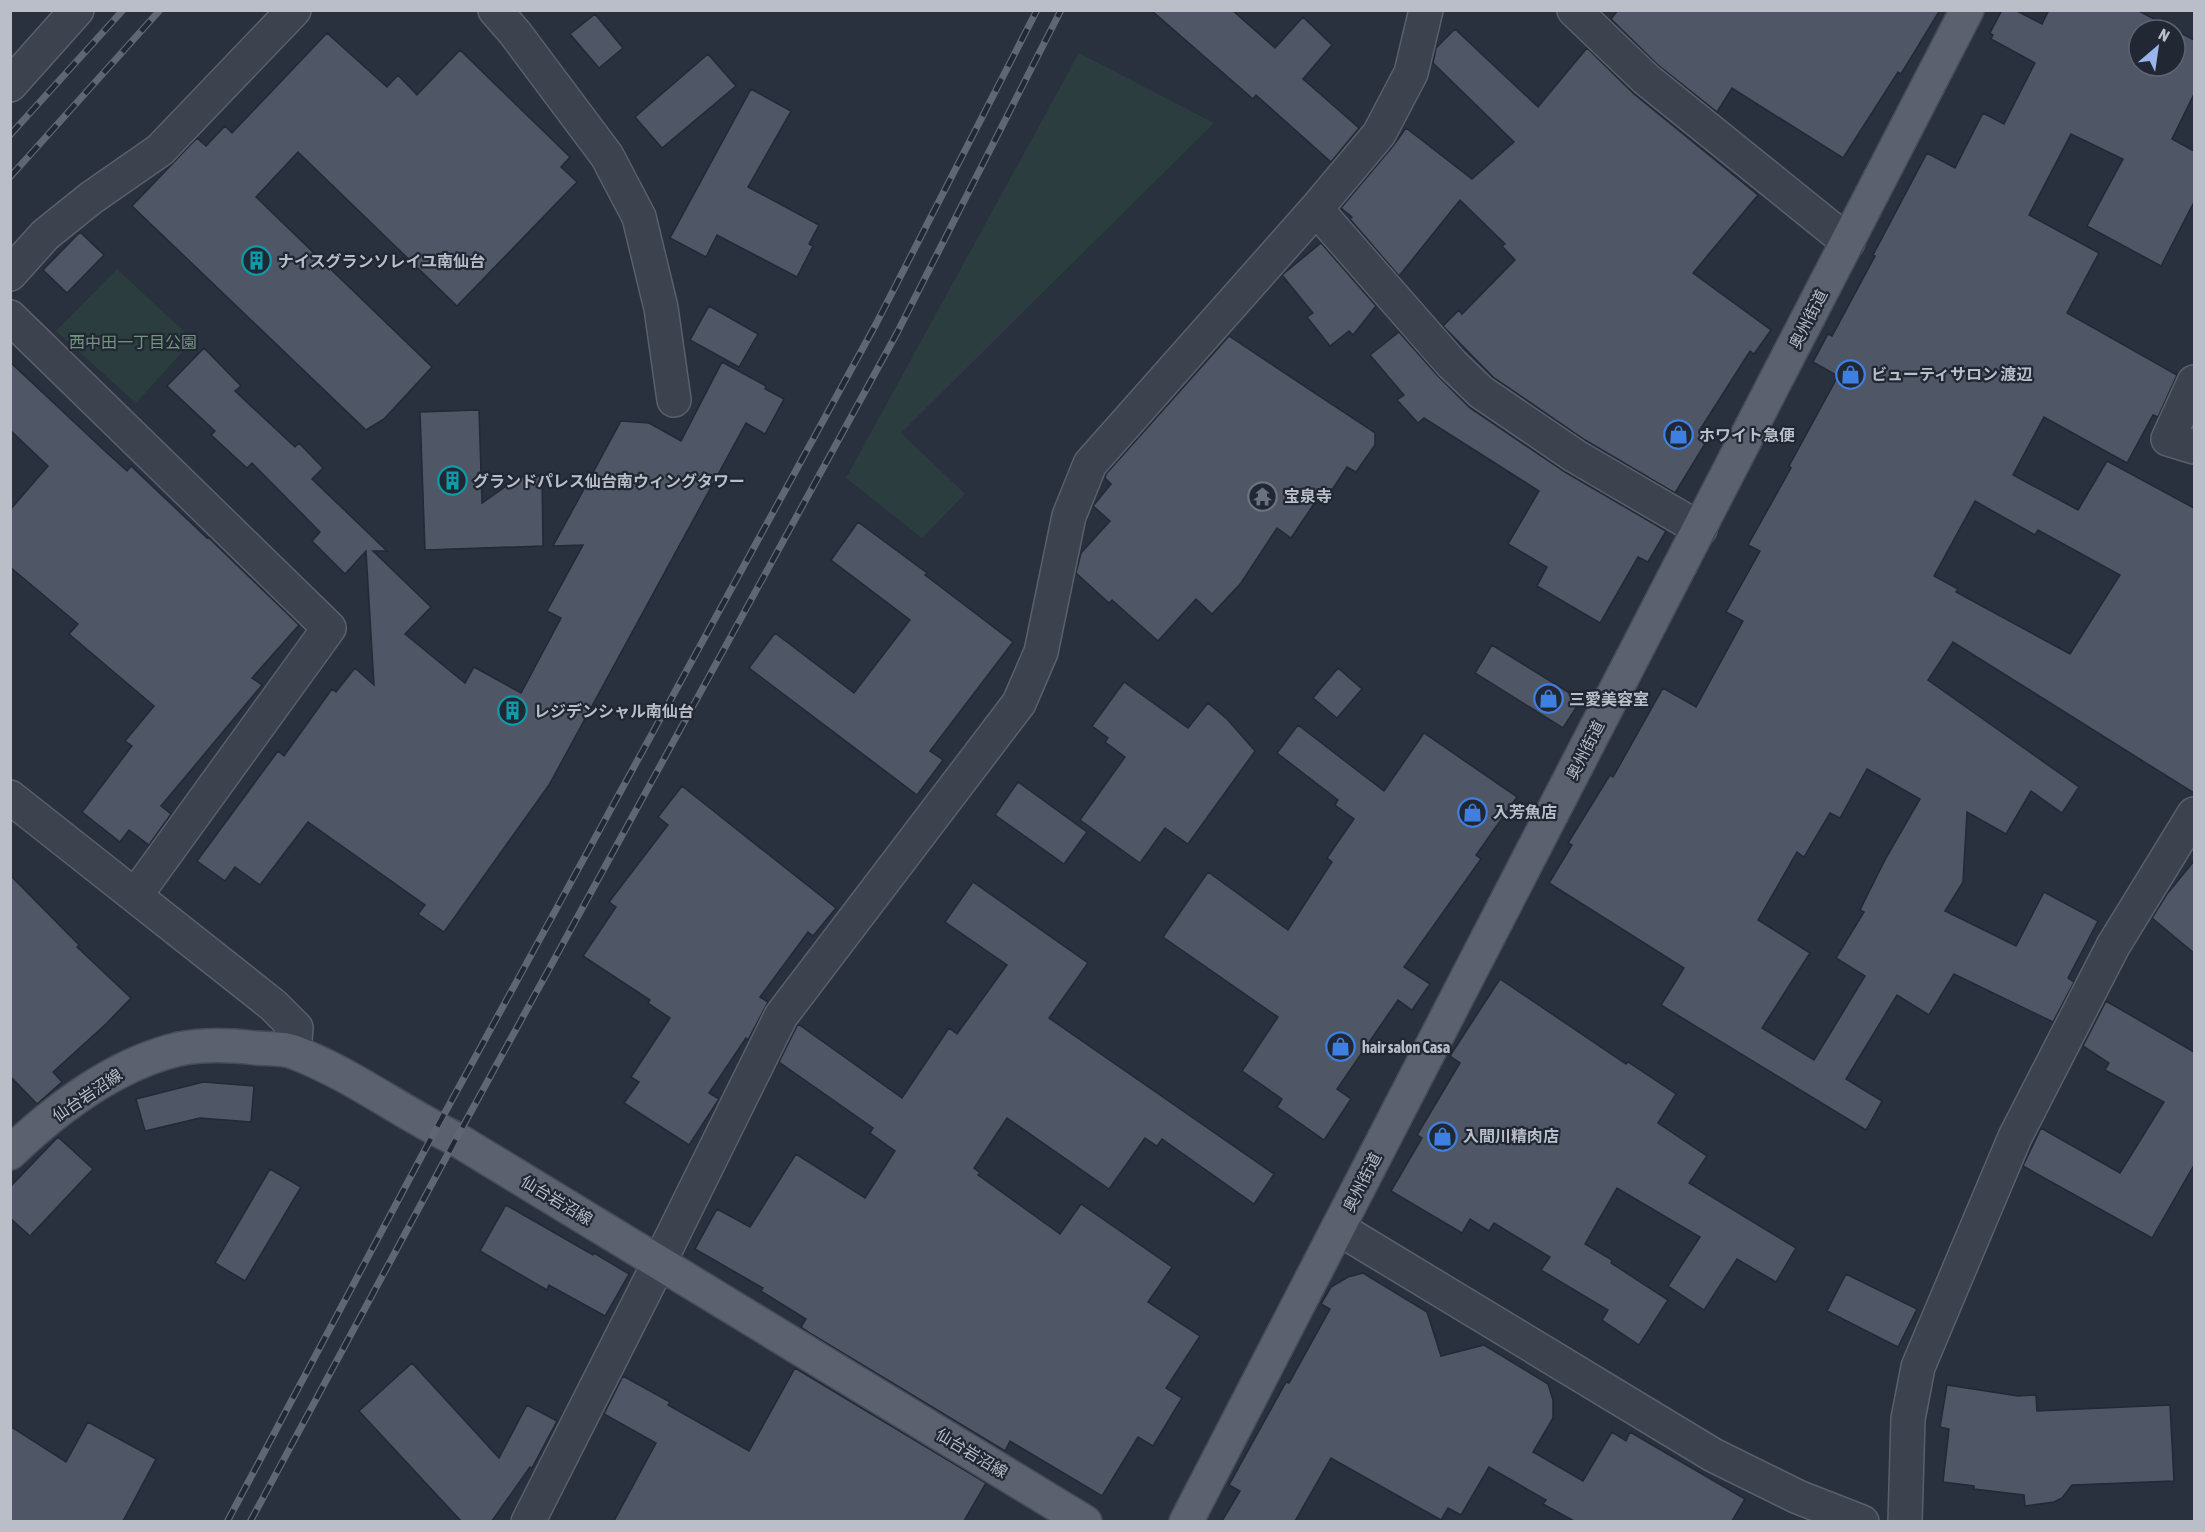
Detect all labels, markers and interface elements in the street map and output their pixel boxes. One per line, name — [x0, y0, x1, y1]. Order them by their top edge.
north arrow — [2127, 18, 2187, 78]
text: N — [2156, 25, 2173, 45]
building icon: ナイスグランソレイユ南仙台 — [241, 245, 273, 277]
place label: ナイスグランソレイユ南仙台 — [278, 252, 485, 270]
street label: 奥州街道 — [1785, 286, 1831, 352]
park label: 西中田一丁目公園 — [69, 333, 197, 351]
shop icon: ビューティサロン 渡辺 — [1834, 358, 1866, 390]
place label: ビューティサロン 渡辺 — [1871, 365, 2033, 383]
shop icon: ホワイト急便 — [1662, 419, 1694, 451]
place label: ホワイト急便 — [1699, 426, 1795, 444]
building icon: グランドパレス仙台南ウィングタワー — [436, 465, 468, 497]
place label: グランドパレス仙台南ウィングタワー — [473, 472, 745, 490]
temple icon: 宝泉寺 — [1247, 480, 1279, 512]
place label: 宝泉寺 — [1284, 487, 1332, 505]
shop icon: 三愛美容室 — [1532, 683, 1564, 715]
place label: 三愛美容室 — [1569, 690, 1649, 708]
building icon: レジデンシャル南仙台 — [497, 695, 529, 727]
place label: レジデンシャル南仙台 — [534, 702, 694, 720]
street label: 奥州街道 — [1562, 717, 1608, 783]
shop icon: 入芳魚店 — [1456, 796, 1488, 828]
place label: 入芳魚店 — [1493, 803, 1557, 821]
shop icon: hair salon Casa — [1325, 1031, 1357, 1063]
place label: hair salon Casa — [1362, 1038, 1450, 1056]
street label: 仙台岩沼線 — [49, 1065, 125, 1125]
shop icon: 入間川精肉店 — [1426, 1120, 1458, 1152]
place label: 入間川精肉店 — [1463, 1127, 1559, 1145]
street label: 奥州街道 — [1339, 1149, 1385, 1215]
street label: 仙台岩沼線 — [518, 1172, 596, 1228]
street label: 仙台岩沼線 — [933, 1425, 1011, 1481]

